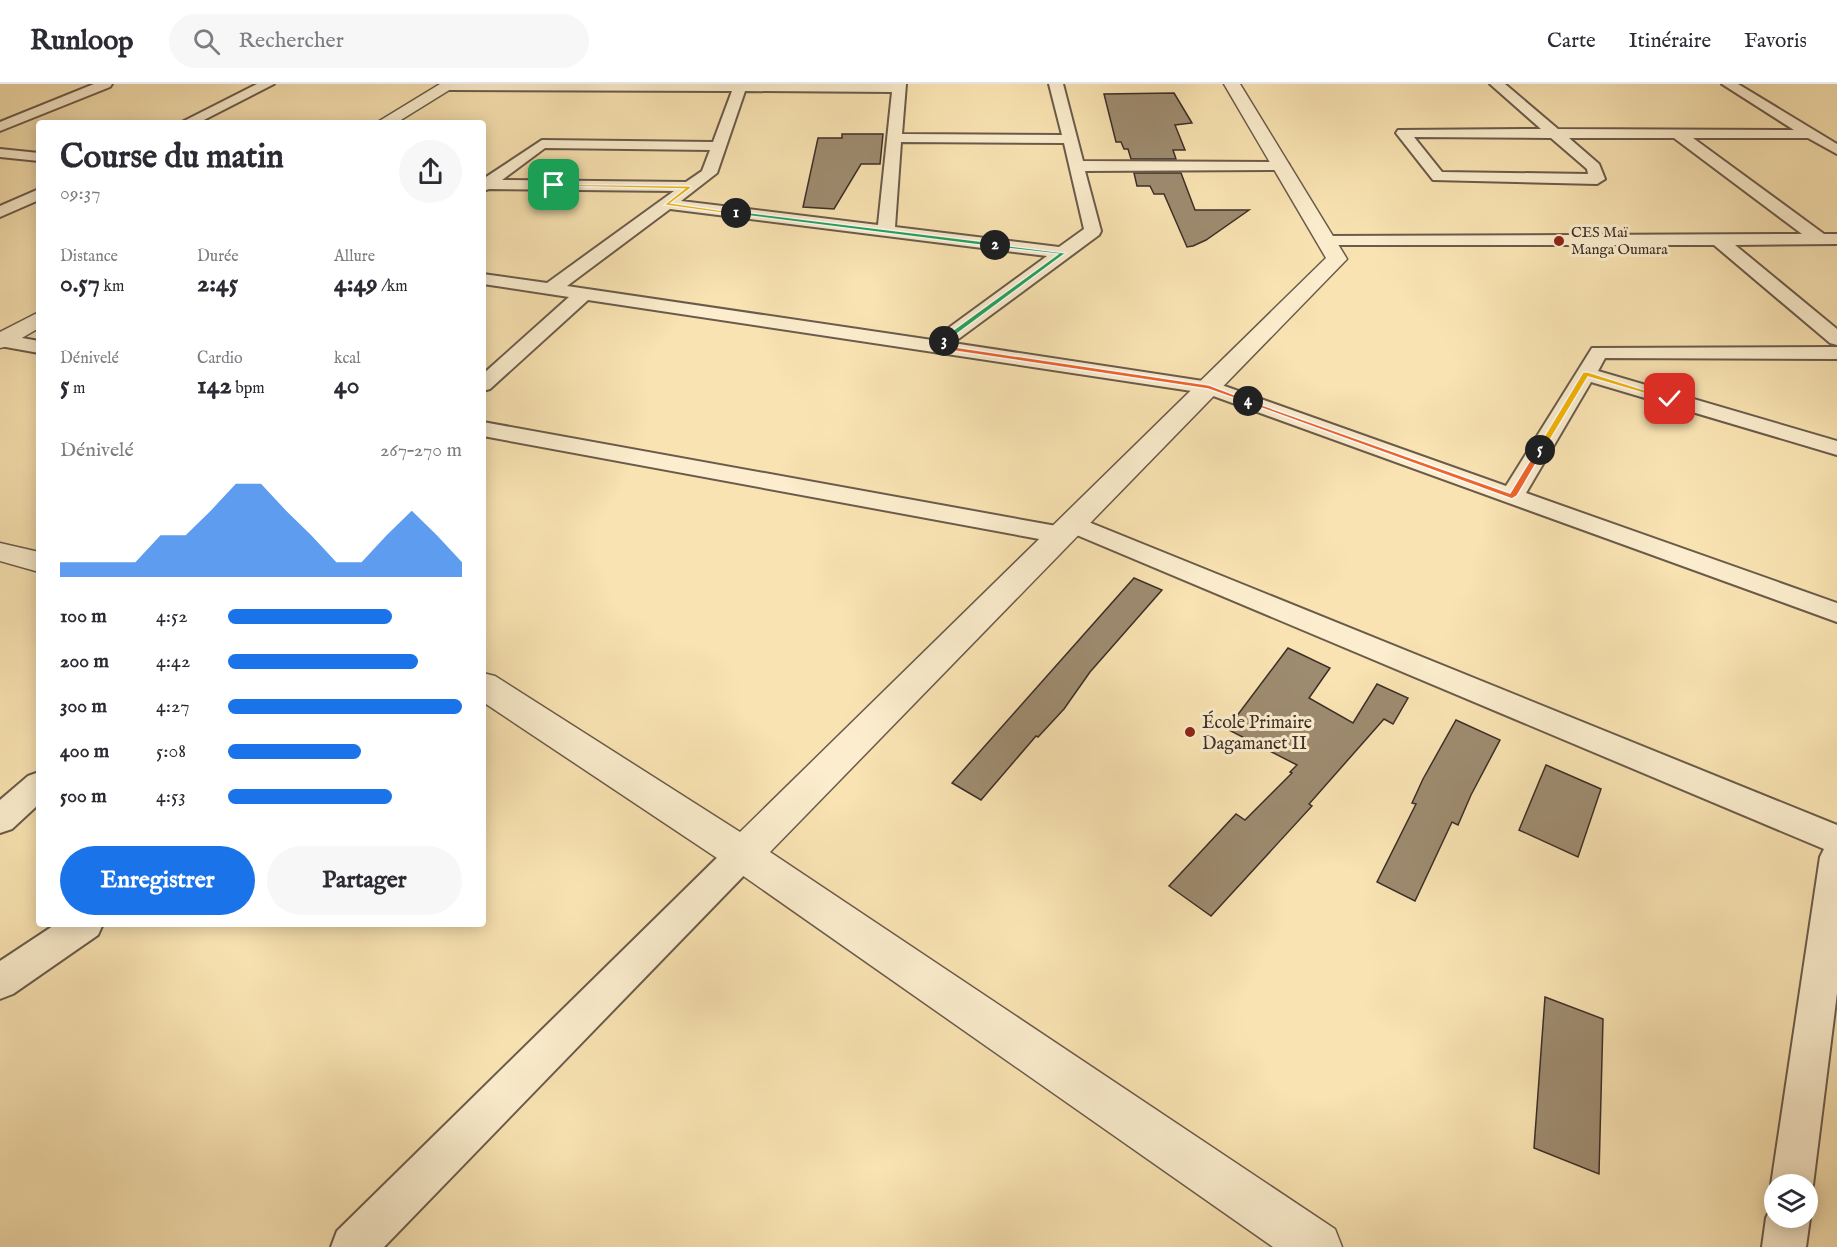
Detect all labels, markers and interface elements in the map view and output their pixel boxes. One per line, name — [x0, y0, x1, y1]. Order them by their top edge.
search box — [169, 14, 589, 68]
text: Runloop — [30, 24, 133, 59]
icon: search — [190, 25, 223, 58]
text: Rechercher — [238, 27, 344, 55]
text: Carte — [1547, 28, 1596, 55]
text: Itinéraire — [1629, 28, 1711, 55]
text: Favoris — [1744, 28, 1807, 55]
text: Course du matin — [60, 137, 284, 179]
button: share — [399, 140, 462, 203]
pin — [528, 159, 579, 210]
icon: arrive — [537, 168, 570, 201]
text: 09:37 — [60, 181, 101, 206]
pin: 1 — [721, 198, 751, 228]
text: 1 — [733, 203, 739, 223]
place label: CES Maï Manga Oumara — [1571, 223, 1668, 259]
pin: 2 — [980, 230, 1010, 260]
marker: CES Maï Manga Oumara — [1552, 234, 1566, 248]
text: 2 — [991, 235, 999, 255]
text: Distance — [60, 247, 118, 267]
text: Durée — [197, 247, 239, 267]
text: Allure — [334, 247, 375, 267]
text: 0.57 — [60, 267, 100, 300]
text: 2:45 — [197, 267, 238, 300]
text: 4:49 — [334, 267, 378, 300]
text: km — [100, 277, 124, 297]
text: /km — [378, 277, 408, 297]
pin: 3 — [929, 326, 959, 356]
text: 3 — [941, 331, 947, 351]
text: Dénivelé — [60, 349, 119, 369]
text: Cardio — [197, 349, 243, 369]
text: kcal — [334, 349, 361, 369]
text: 5 — [60, 369, 69, 402]
text: 142 — [197, 369, 232, 402]
text: 40 — [334, 369, 360, 402]
pin — [1644, 373, 1695, 424]
text: m — [69, 379, 85, 399]
text: bpm — [232, 379, 265, 399]
icon: check — [1653, 382, 1686, 415]
pin: 4 — [1233, 386, 1263, 416]
text: 4 — [1244, 391, 1252, 411]
pin: 5 — [1525, 435, 1555, 465]
text: Dénivelé — [60, 438, 134, 463]
text: 267–270 m — [380, 438, 462, 463]
text: 5 — [1537, 440, 1543, 460]
text: 100 m — [60, 604, 107, 629]
text: 4:52 — [156, 604, 188, 629]
text: 200 m — [60, 649, 109, 674]
text: 4:42 — [156, 649, 190, 674]
text: 300 m — [60, 694, 107, 719]
text: 4:27 — [156, 694, 190, 719]
place label: École Primaire Dagamanet II — [1202, 710, 1312, 756]
marker: École Primaire Dagamanet II — [1183, 725, 1197, 739]
text: 400 m — [60, 739, 109, 764]
text: 5:08 — [156, 739, 186, 764]
text: 500 m — [60, 784, 107, 809]
text: 4:53 — [156, 784, 186, 809]
button: Enregistrer — [60, 846, 255, 915]
button: Partager — [267, 846, 462, 915]
map controls — [1764, 1174, 1818, 1228]
button: layers — [1764, 1174, 1818, 1228]

